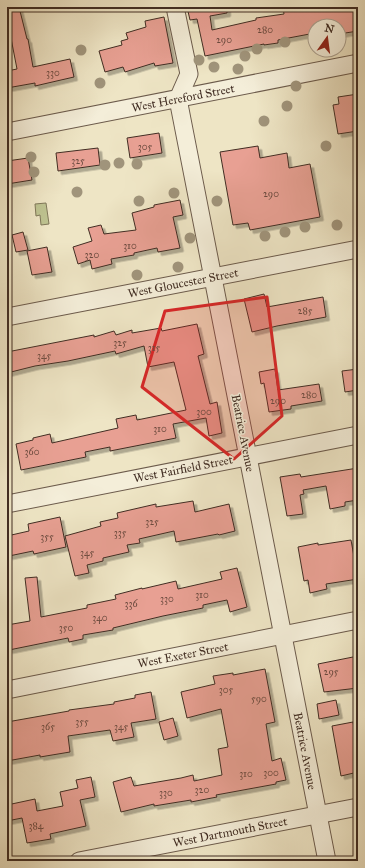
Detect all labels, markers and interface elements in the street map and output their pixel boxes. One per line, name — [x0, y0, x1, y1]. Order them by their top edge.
north arrow — [307, 18, 347, 58]
text: N — [323, 21, 336, 36]
house number: 280 — [257, 24, 273, 36]
house number: 290 — [216, 34, 232, 46]
house number: 330 — [46, 67, 60, 79]
street label: West Hereford Street — [130, 81, 236, 115]
house number: 305 — [138, 141, 153, 153]
house number: 325 — [71, 155, 85, 167]
house number: 290 — [263, 188, 279, 200]
house number: 310 — [123, 240, 137, 252]
house number: 320 — [85, 249, 100, 261]
street label: West Gloucester Street — [127, 265, 240, 301]
house number: 285 — [298, 305, 313, 317]
house number: 325 — [113, 337, 127, 349]
house number: 315 — [148, 342, 161, 354]
house number: 345 — [37, 350, 51, 362]
house number: 280 — [301, 389, 317, 401]
street label: Beatrice Avenue — [229, 393, 257, 473]
house number: 290 — [270, 395, 286, 407]
house number: 300 — [196, 406, 212, 418]
house number: 310 — [153, 423, 167, 435]
house number: 360 — [25, 446, 40, 458]
street label: West Fairfield Street — [132, 452, 235, 486]
house number: 325 — [145, 516, 159, 528]
house number: 335 — [114, 527, 127, 539]
house number: 355 — [40, 531, 54, 543]
house number: 345 — [80, 547, 94, 559]
house number: 310 — [195, 589, 209, 601]
house number: 330 — [160, 593, 174, 605]
house number: 336 — [124, 598, 138, 610]
house number: 340 — [92, 612, 108, 624]
house number: 350 — [59, 622, 73, 634]
street label: West Exeter Street — [136, 639, 230, 671]
house number: 295 — [324, 666, 339, 678]
house number: 305 — [219, 684, 234, 696]
house number: 590 — [251, 693, 267, 705]
street label: Beatrice Avenue — [291, 711, 319, 791]
house number: 355 — [75, 716, 89, 728]
house number: 365 — [41, 721, 55, 733]
house number: 345 — [114, 721, 128, 733]
house number: 300 — [263, 767, 279, 779]
house number: 310 — [239, 768, 253, 780]
house number: 320 — [195, 784, 210, 796]
house number: 330 — [159, 787, 173, 799]
street label: West Dartmouth Street — [172, 814, 289, 850]
house number: 384 — [29, 820, 44, 832]

